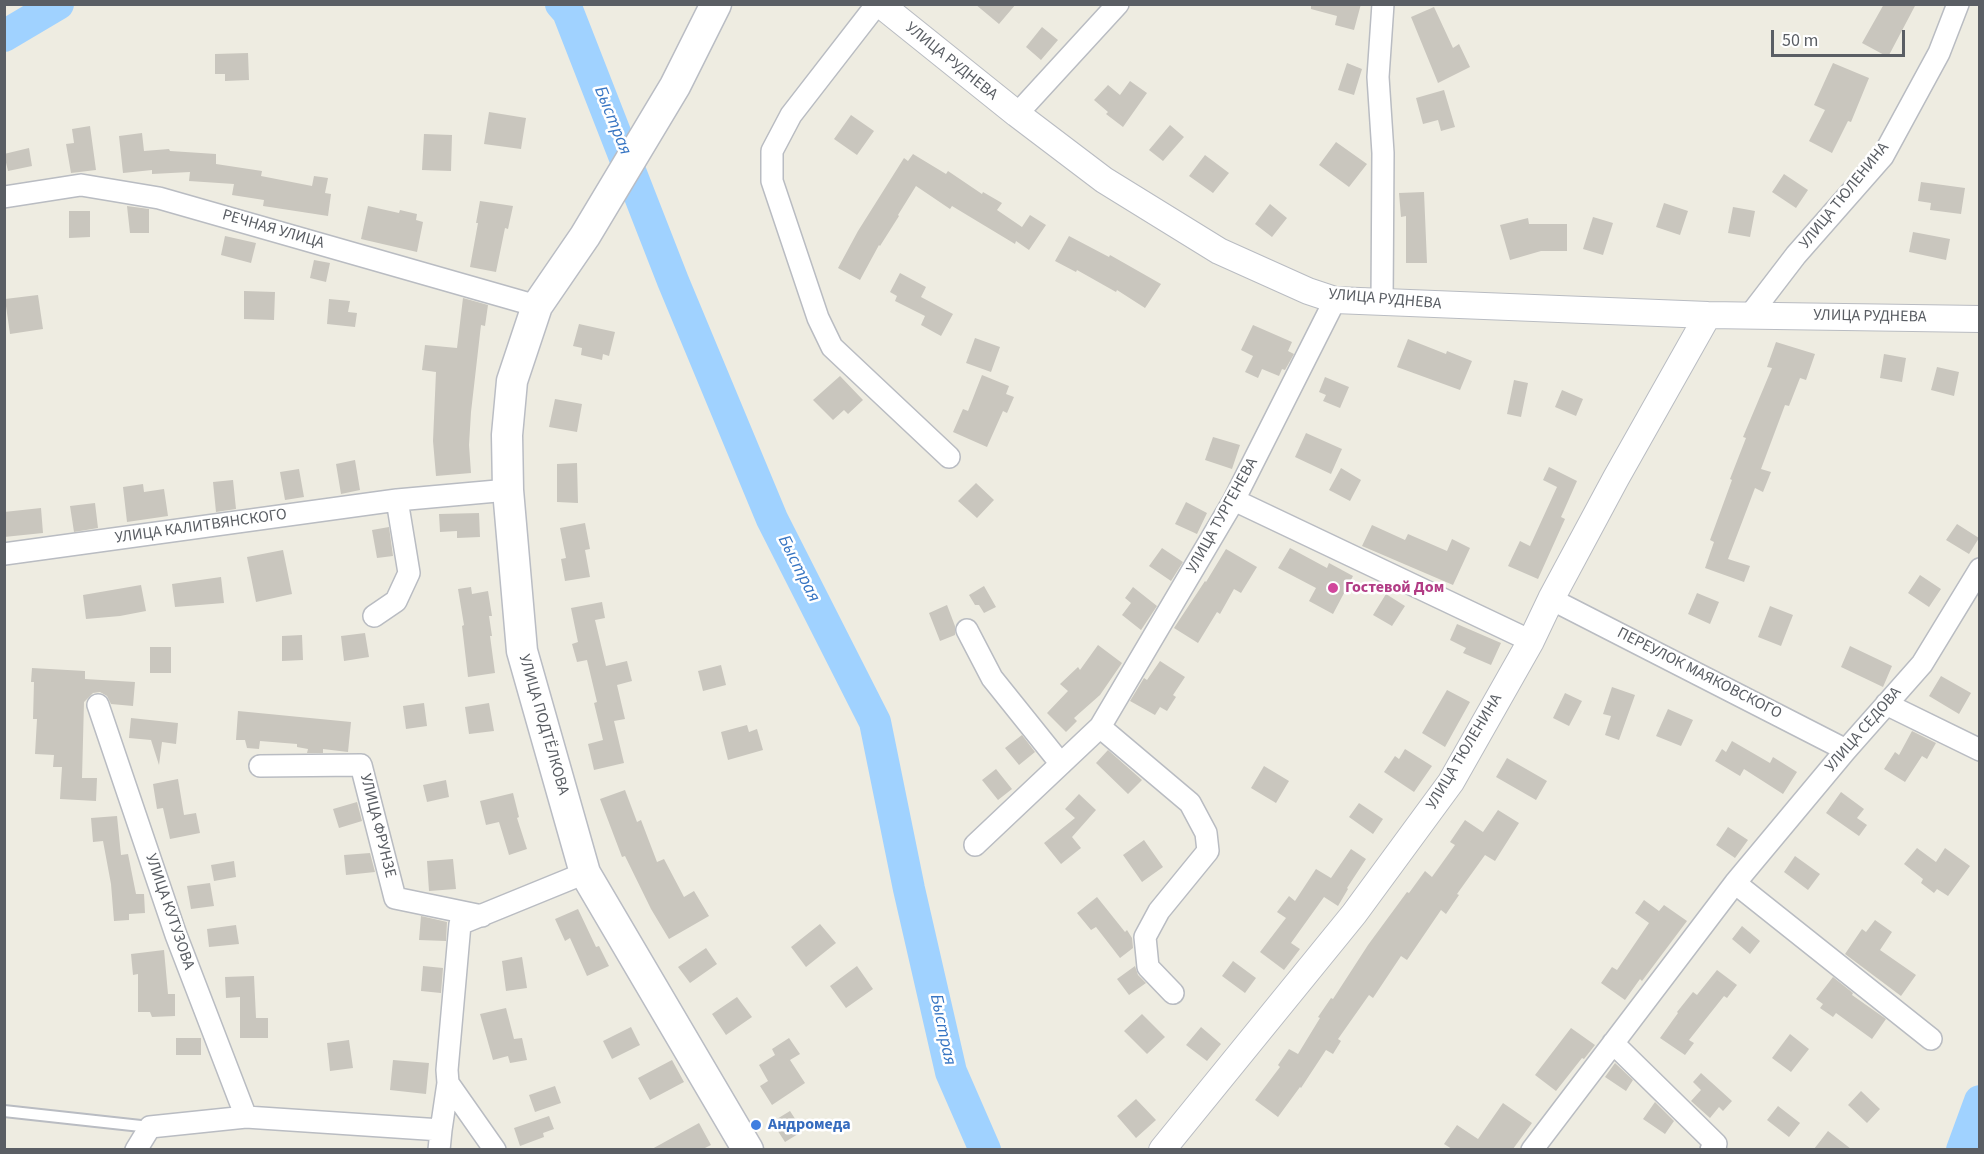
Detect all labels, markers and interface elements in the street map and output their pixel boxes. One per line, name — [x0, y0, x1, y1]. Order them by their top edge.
scale bar — [1774, 18, 1908, 56]
street label: УЛИЦА РУДНЕВА — [901, 19, 1001, 105]
text: 50 m — [1782, 28, 1818, 53]
water label: Быстрая — [588, 84, 636, 158]
street label: УЛИЦА ТЮЛЕНИНА — [1796, 139, 1894, 253]
street label: РЕЧНАЯ УЛИЦА — [220, 206, 326, 254]
street label: УЛИЦА РУДНЕВА — [1328, 286, 1442, 314]
street label: УЛИЦА РУДНЕВА — [1813, 306, 1927, 328]
street label: УЛИЦА ТУРГЕНЕВА — [1183, 455, 1263, 577]
street label: УЛИЦА КАЛИТВЯНСКОГО — [114, 505, 288, 549]
water label: Быстрая — [772, 532, 824, 606]
place label: Гостевой Дом — [1345, 578, 1444, 598]
marker: Гостевой Дом — [1326, 581, 1340, 595]
street label: ПЕРЕУЛОК МАЯКОВСКОГО — [1613, 624, 1785, 724]
street label: УЛИЦА ПОДТЁЛКОВА — [514, 652, 572, 798]
street label: УЛИЦА СЕДОВА — [1822, 684, 1906, 776]
street label: УЛИЦА ТЮЛЕНИНА — [1423, 691, 1507, 813]
street label: УЛИЦА ФРУНЗЕ — [355, 772, 399, 880]
street label: УЛИЦА КУТУЗОВА — [140, 851, 198, 973]
water label: Быстрая — [924, 993, 960, 1067]
place label: Андромеда — [768, 1115, 851, 1135]
marker: Андромеда — [749, 1118, 763, 1132]

